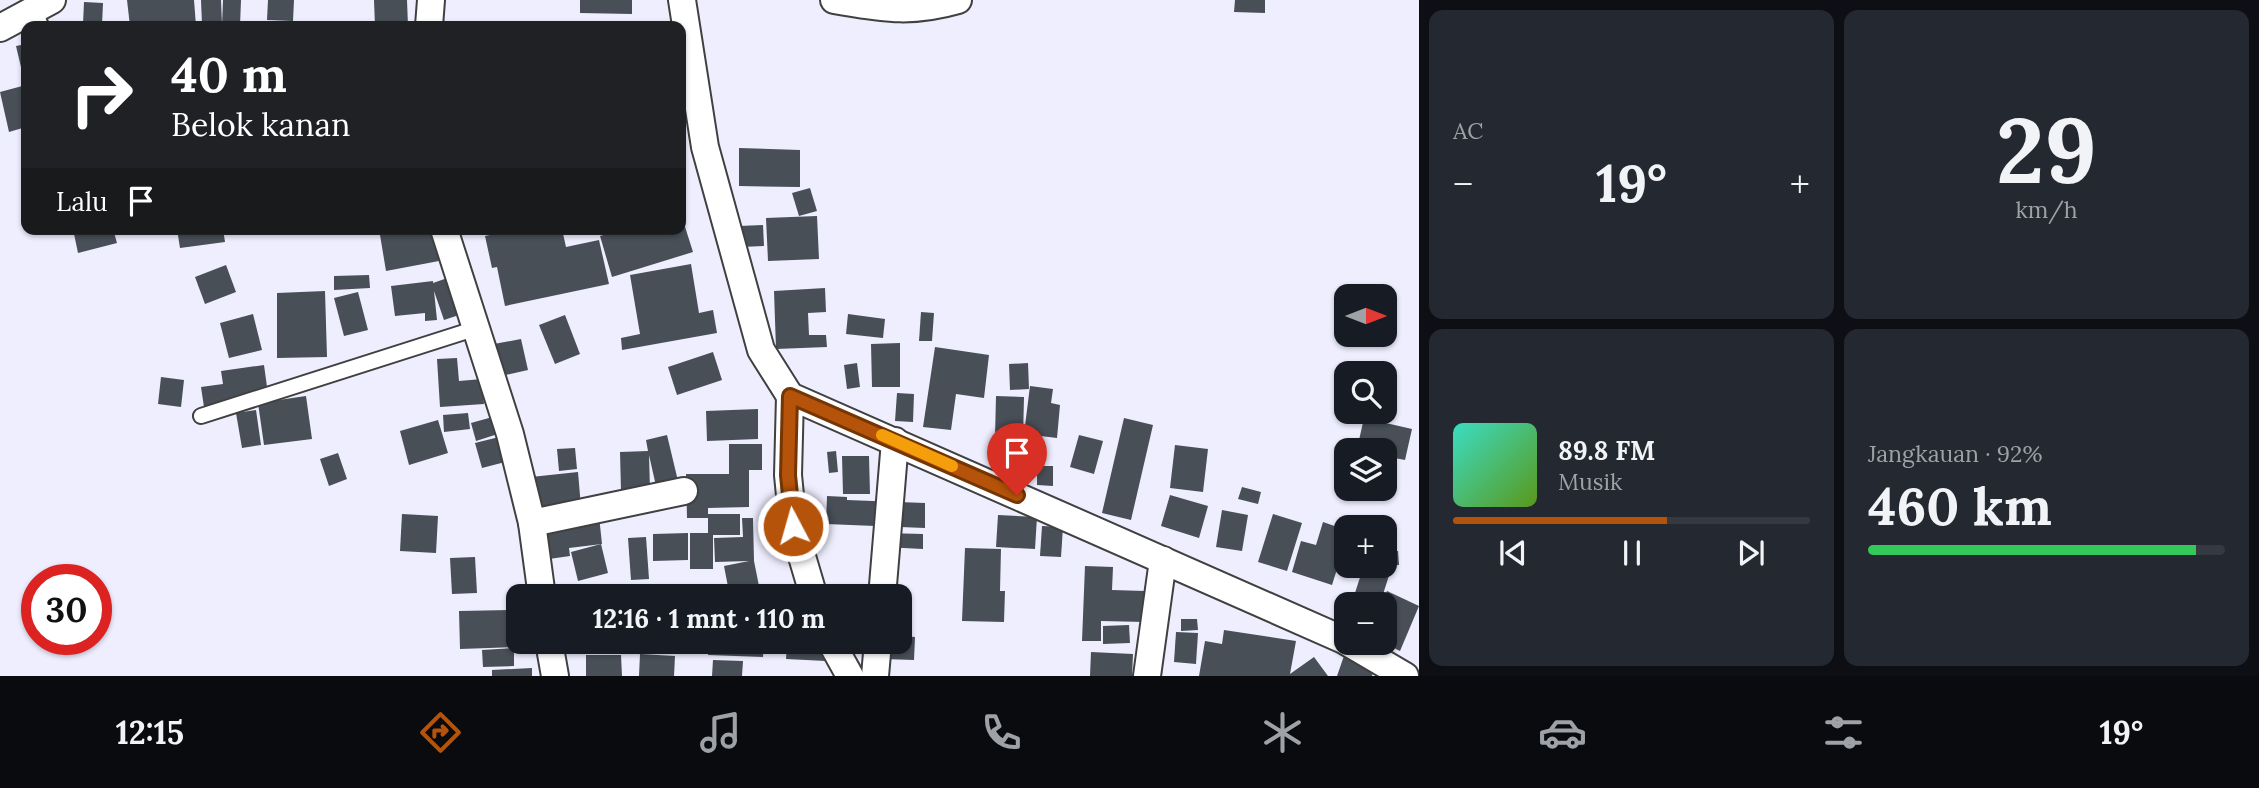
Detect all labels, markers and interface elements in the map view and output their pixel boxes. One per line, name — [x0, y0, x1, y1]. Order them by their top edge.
text: 40 m — [171, 43, 287, 105]
icon: right — [56, 49, 147, 140]
text: 29 — [1996, 91, 2097, 208]
text: Belok kanan — [171, 104, 350, 145]
text: AC — [1453, 116, 1483, 145]
text: 19° — [1596, 150, 1667, 216]
text: − — [1453, 160, 1473, 208]
text: + — [1790, 160, 1810, 208]
icon: arrive — [122, 182, 160, 220]
text: Lalu — [56, 185, 108, 218]
text: km/h — [2015, 195, 2078, 224]
north arrow — [1334, 284, 1396, 346]
map controls — [1334, 284, 1397, 655]
button: search — [1334, 361, 1397, 424]
pin — [987, 423, 1047, 495]
icon: arrive — [998, 434, 1036, 472]
text: 89.8 FM — [1558, 434, 1655, 467]
button: layers — [1334, 438, 1397, 501]
text: Jangkauan · 92% — [1868, 439, 2042, 468]
text: Musik — [1558, 467, 1622, 496]
text: 460 km — [1868, 473, 2052, 539]
position arrow — [756, 489, 830, 563]
button: + — [1334, 515, 1397, 578]
icon: previous — [1494, 534, 1532, 572]
icon: pause — [1613, 534, 1651, 572]
icon: next — [1732, 534, 1770, 572]
speed limit sign: 30 — [21, 564, 112, 655]
button: − — [1334, 592, 1397, 655]
text: 12:16 · 1 mnt · 110 m — [593, 602, 825, 635]
icon: directions — [416, 708, 465, 757]
icon: music — [696, 708, 745, 757]
icon: phone — [977, 708, 1026, 757]
icon: climate — [1258, 708, 1307, 757]
icon: car — [1538, 708, 1587, 757]
icon: filters — [1819, 708, 1868, 757]
text: 12:15 — [116, 712, 184, 753]
text: 19° — [2100, 712, 2143, 753]

